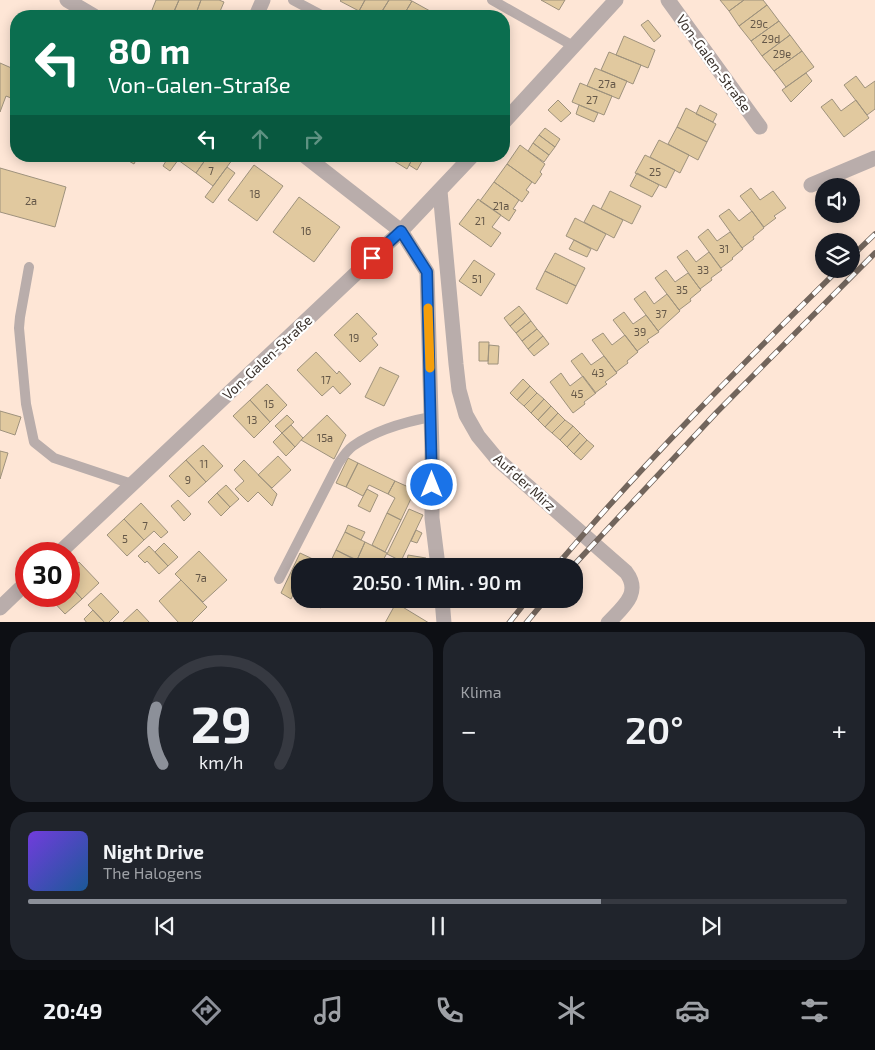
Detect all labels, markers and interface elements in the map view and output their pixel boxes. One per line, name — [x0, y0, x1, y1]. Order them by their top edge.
street label: Von-Galen-Straße — [673, 11, 755, 115]
house number: 29c — [750, 17, 768, 30]
text: 80 m — [108, 29, 190, 71]
icon: left — [25, 30, 90, 95]
house number: 29d — [762, 32, 780, 45]
house number: 29e — [773, 47, 791, 60]
text: Von-Galen-Straße — [108, 71, 291, 97]
house number: 27a — [598, 77, 616, 90]
house number: 27 — [586, 93, 598, 106]
icon: left — [193, 125, 221, 153]
icon: ahead — [246, 125, 274, 153]
icon: right — [299, 125, 327, 153]
house number: 7 — [208, 164, 214, 177]
house number: 25 — [649, 165, 661, 178]
map controls — [815, 178, 860, 278]
button: sound — [815, 178, 860, 223]
house number: 18 — [249, 187, 261, 200]
house number: 2a — [25, 194, 37, 207]
house number: 21a — [493, 199, 509, 212]
house number: 21 — [475, 214, 485, 227]
house number: 16 — [301, 224, 311, 237]
button: layers — [815, 233, 860, 278]
pin — [351, 237, 393, 279]
house number: 31 — [719, 242, 729, 255]
icon: arrive — [358, 244, 386, 272]
house number: 33 — [697, 263, 709, 276]
house number: 51 — [472, 272, 482, 285]
house number: 35 — [676, 283, 688, 296]
house number: 37 — [655, 307, 667, 320]
street label: Von-Galen-Straße — [219, 311, 315, 403]
house number: 39 — [634, 325, 646, 338]
house number: 19 — [349, 331, 359, 344]
house number: 43 — [592, 366, 604, 379]
house number: 17 — [321, 373, 331, 386]
house number: 45 — [571, 387, 583, 400]
house number: 15 — [264, 397, 274, 410]
house number: 13 — [247, 413, 257, 426]
house number: 15a — [317, 431, 333, 444]
street label: Auf der Mirz — [491, 450, 559, 514]
house number: 11 — [200, 457, 208, 470]
position arrow — [405, 458, 457, 510]
house number: 9 — [185, 473, 191, 486]
house number: 7 — [142, 519, 148, 532]
house number: 5 — [122, 532, 128, 545]
speed limit sign: 30 — [15, 542, 80, 607]
house number: 7a — [195, 571, 207, 584]
text: 20:50 · 1 Min. · 90 m — [352, 571, 522, 594]
text: Klima — [461, 682, 501, 701]
text: 29 — [191, 691, 252, 753]
text: 20° — [625, 706, 684, 752]
text: − — [461, 713, 477, 747]
text: + — [832, 713, 847, 747]
text: km/h — [199, 751, 243, 773]
text: Night Drive — [103, 840, 204, 863]
text: The Halogens — [103, 863, 202, 882]
icon: previous — [151, 912, 179, 940]
icon: pause — [424, 912, 452, 940]
icon: next — [697, 912, 725, 940]
icon: directions — [189, 993, 224, 1028]
icon: music — [311, 993, 346, 1028]
icon: phone — [432, 993, 467, 1028]
icon: climate — [554, 993, 589, 1028]
icon: car — [675, 993, 710, 1028]
icon: filters — [797, 993, 832, 1028]
text: 20:49 — [43, 997, 103, 1023]

